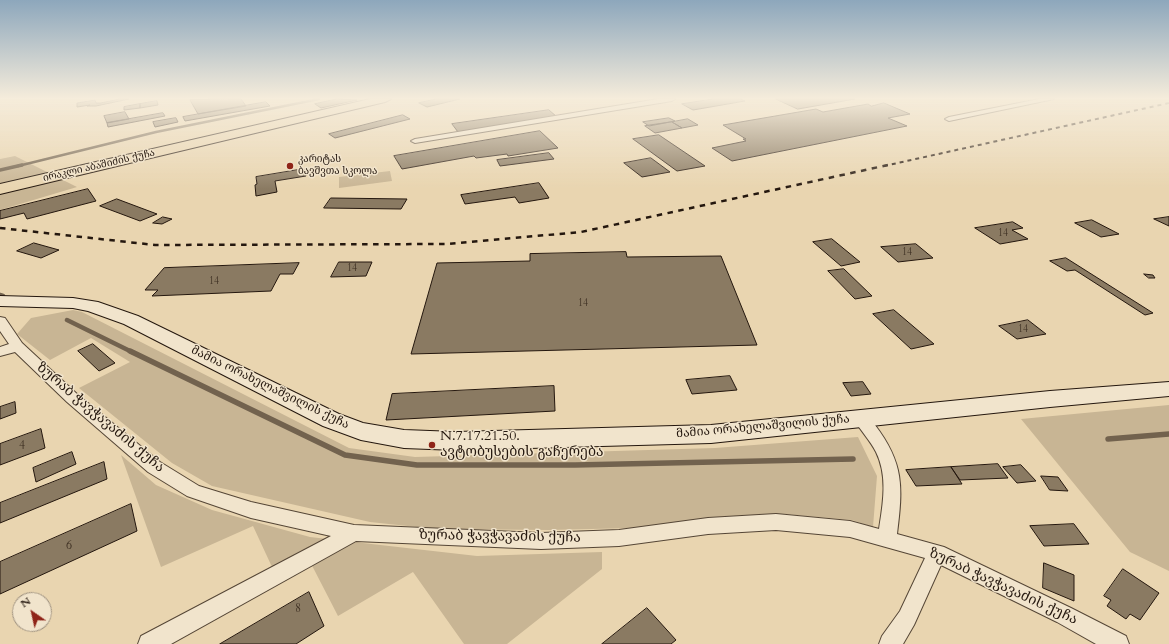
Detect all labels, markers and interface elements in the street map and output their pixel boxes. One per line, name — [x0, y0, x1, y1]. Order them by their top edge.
street label: ირაკლი აბაშიძის ქუჩა — [42, 147, 156, 185]
place label: კარიტას ბავშვთა სკოლა — [298, 154, 377, 178]
marker: კარიტას ბავშვთა სკოლა — [285, 161, 295, 171]
house number: 14 — [998, 228, 1008, 240]
house number: 14 — [902, 247, 912, 259]
house number: 14 — [347, 263, 357, 275]
house number: 14 — [209, 276, 219, 288]
house number: 14 — [578, 298, 588, 310]
house number: 14 — [1018, 324, 1028, 336]
street label: მამია ორახელაშვილის ქუჩა — [189, 343, 351, 433]
street label: ზურაბ ჭავჭავაძის ქუჩა — [33, 360, 167, 476]
street label: მამია ორახელაშვილის ქუჩა — [676, 412, 850, 442]
place label: N.7.17.21.50. ავტობუსების გაჩერება — [440, 429, 603, 462]
house number: 4 — [19, 439, 25, 453]
marker: N.7.17.21.50. ავტობუსების გაჩერება — [427, 440, 437, 450]
street label: ზურაბ ჭავჭავაძის ქუჩა — [419, 527, 581, 547]
house number: 6 — [66, 539, 72, 553]
street label: ზურაბ ჭავჭავაძის ქუჩა — [926, 545, 1080, 629]
north arrow — [12, 592, 52, 632]
text: N — [17, 594, 34, 611]
house number: 8 — [295, 602, 301, 616]

